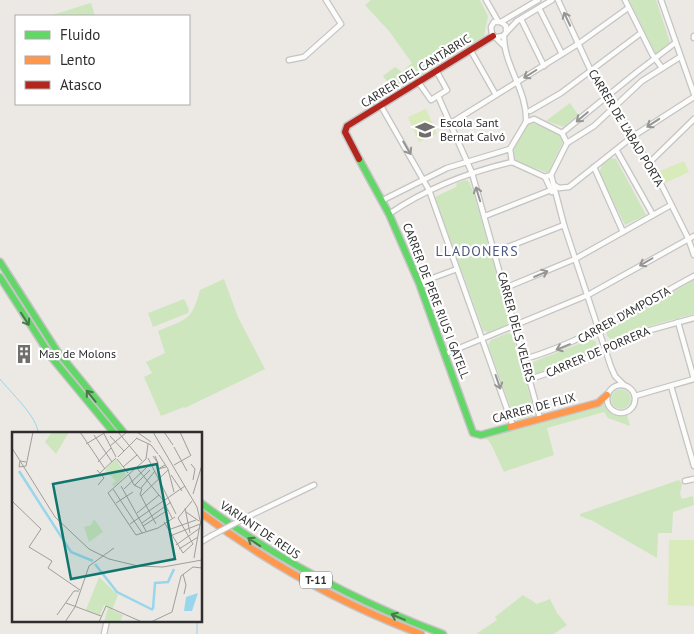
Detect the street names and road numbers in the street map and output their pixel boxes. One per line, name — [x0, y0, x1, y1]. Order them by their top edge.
street label: CARRER DEL CANTÀBRIC — [358, 31, 474, 111]
street label: CARRER DE L'ABAD PORTA — [585, 66, 667, 189]
street label: CARRER DE PERE RIUS I GATELL — [400, 221, 473, 381]
street label: CARRER DELS VELERS — [495, 270, 538, 384]
street label: CARRER D'AMPOSTA — [575, 283, 673, 346]
street label: CARRER DE PORRERA — [544, 323, 652, 380]
street label: CARRER DE FLIX — [491, 389, 578, 426]
street label: VARIANT DE REUS — [216, 497, 303, 562]
road number: T-11 — [300, 572, 332, 588]

